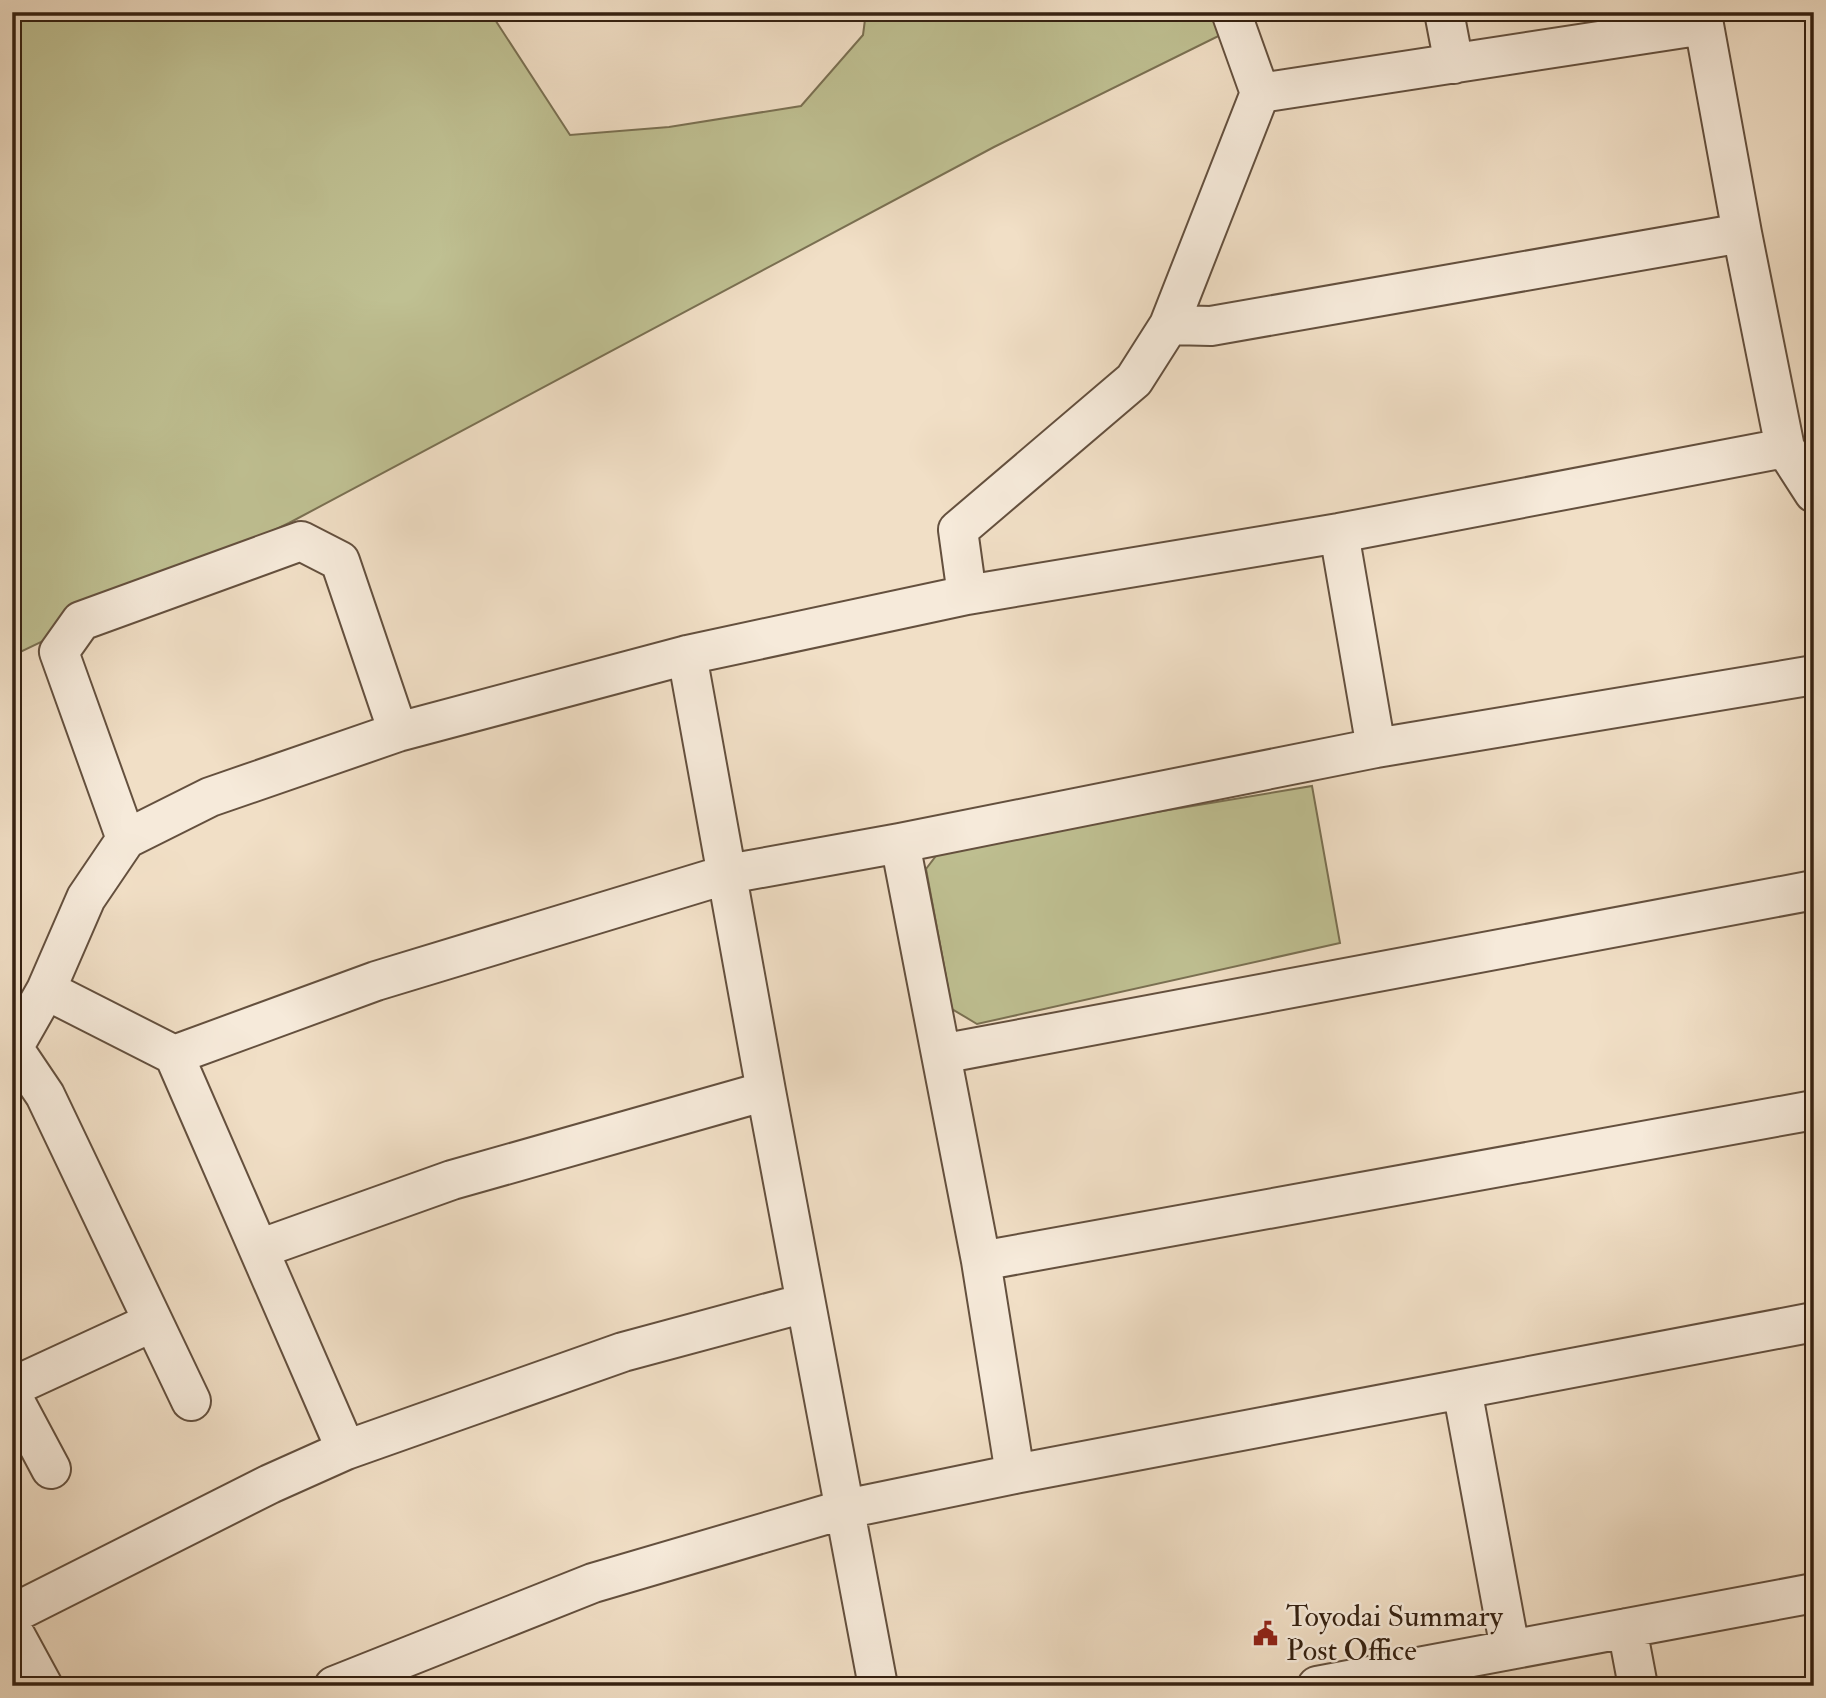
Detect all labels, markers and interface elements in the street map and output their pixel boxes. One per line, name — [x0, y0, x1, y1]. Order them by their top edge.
place label: Toyodai Summary Post Office — [1286, 1598, 1504, 1669]
public building icon: Toyodai Summary Post Office — [1252, 1619, 1280, 1647]

